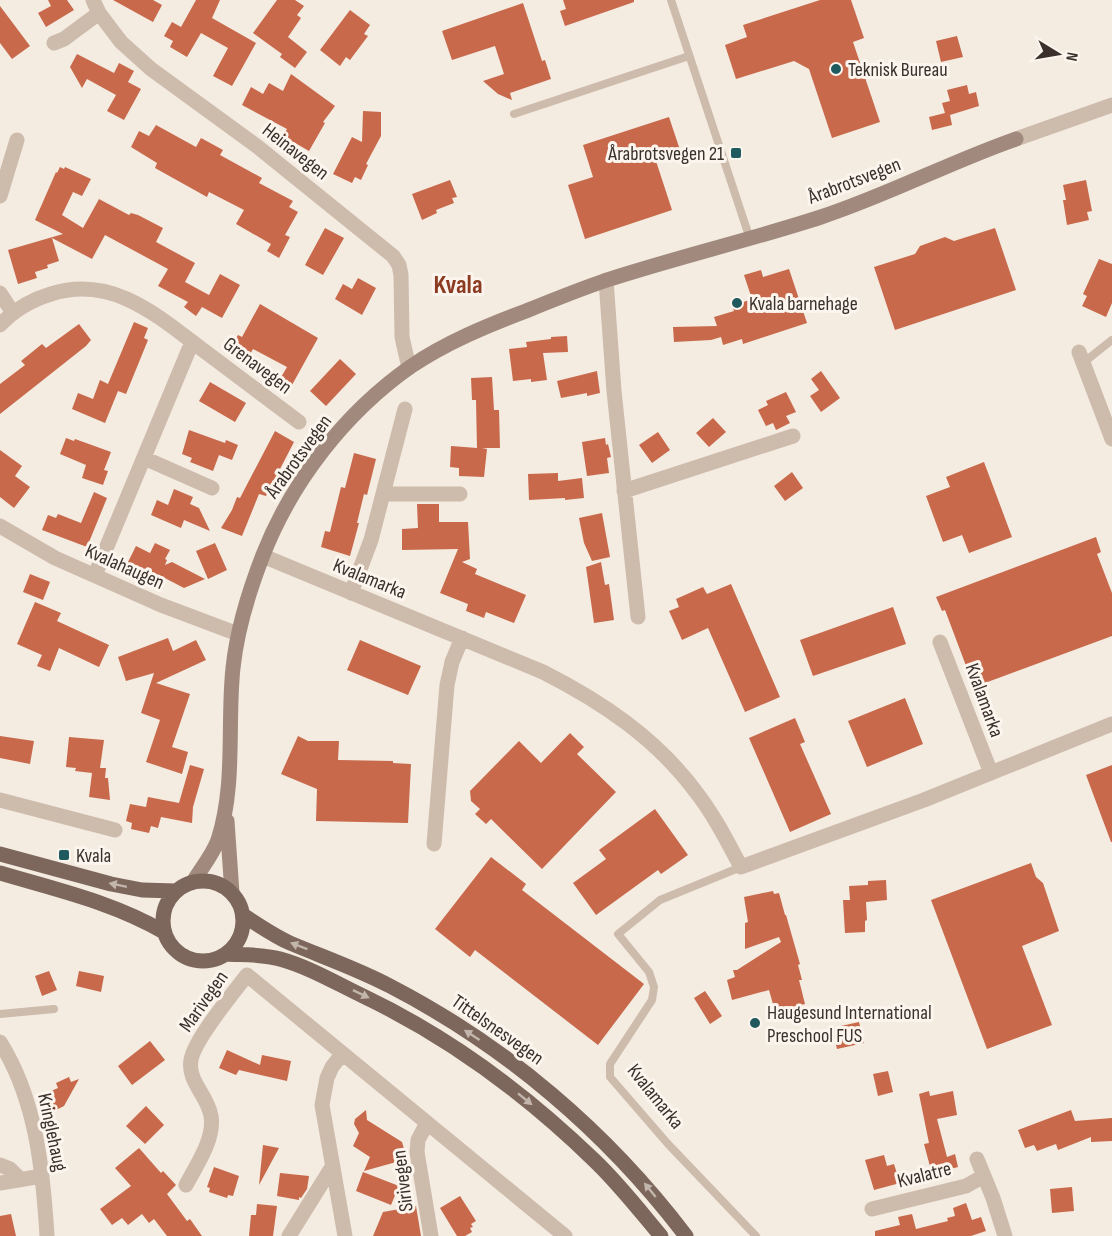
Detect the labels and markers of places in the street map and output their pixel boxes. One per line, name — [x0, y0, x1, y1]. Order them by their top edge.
place label: Teknisk Bureau — [848, 58, 948, 82]
marker: Teknisk Bureau — [829, 62, 843, 76]
place label: Årabrotsvegen 21 — [607, 142, 724, 166]
marker: Årabrotsvegen 21 — [729, 146, 743, 160]
place label: Kvala barnehage — [749, 292, 858, 316]
marker: Kvala barnehage — [730, 296, 744, 310]
place label: Kvala — [76, 844, 111, 868]
marker: Kvala — [57, 848, 71, 862]
place label: Haugesund International Preschool FUS — [767, 1001, 932, 1048]
marker: Haugesund International Preschool FUS — [748, 1016, 762, 1030]

